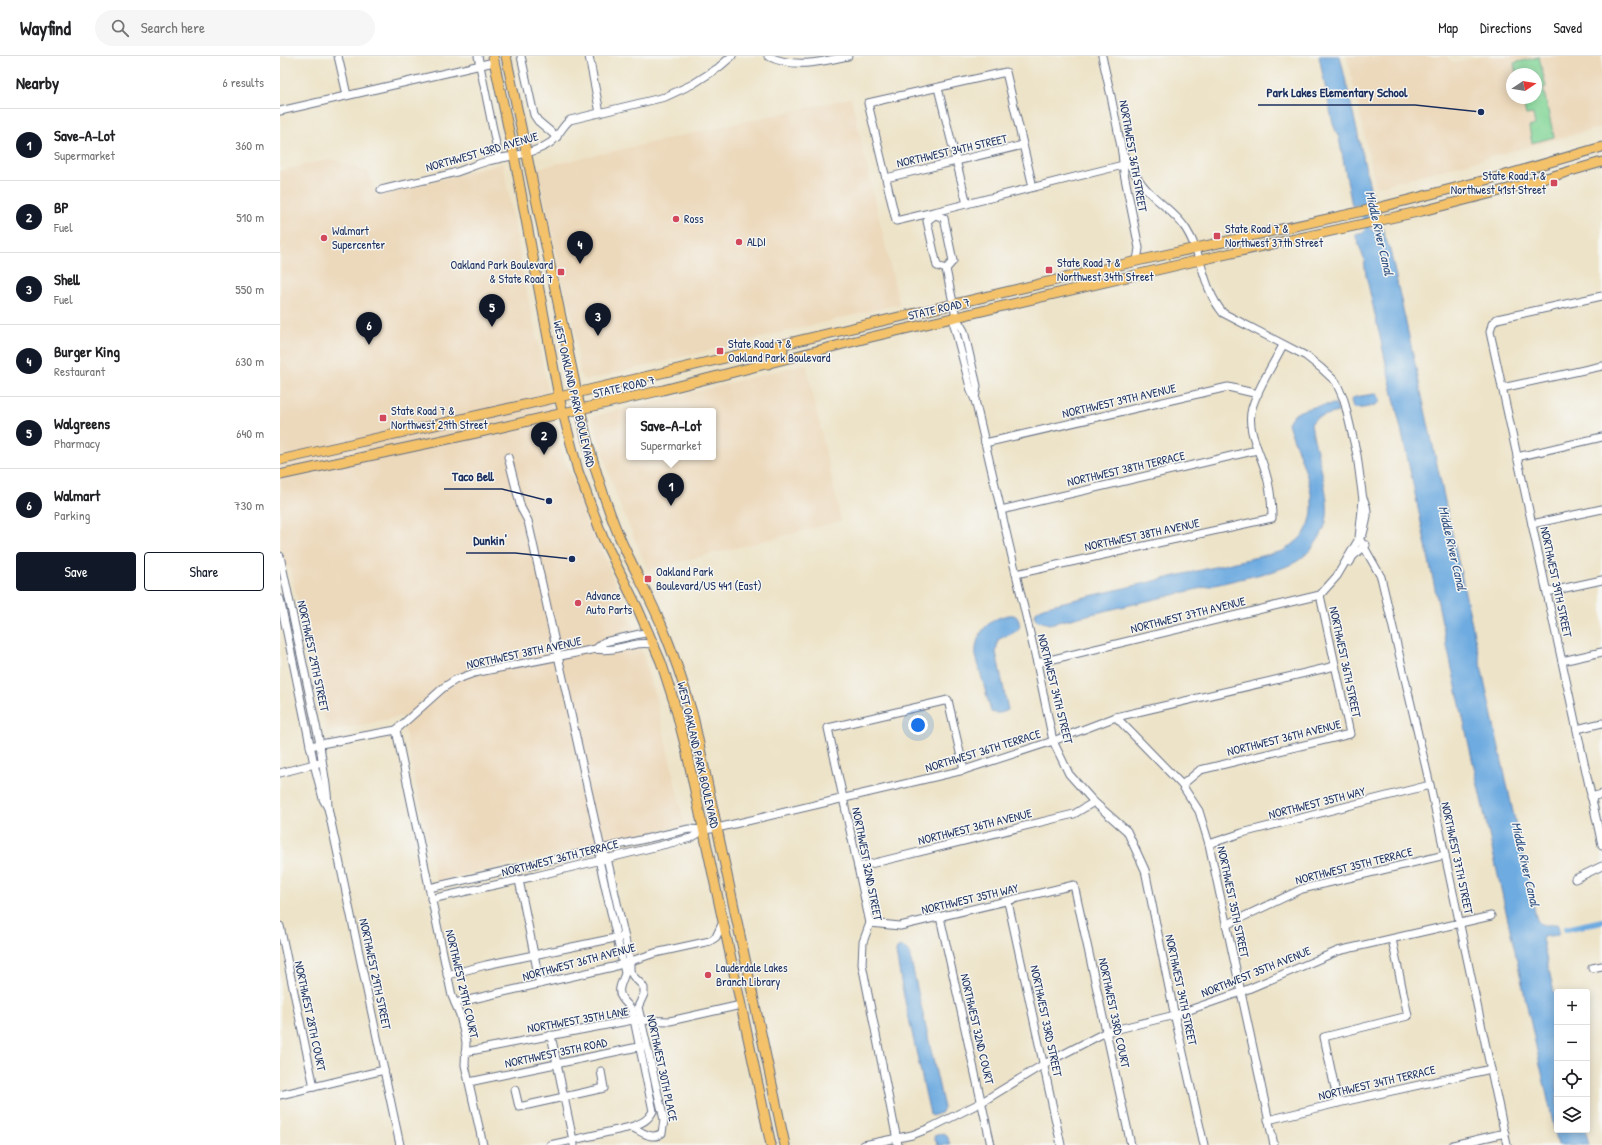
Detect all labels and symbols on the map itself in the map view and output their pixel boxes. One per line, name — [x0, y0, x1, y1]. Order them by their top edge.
north arrow — [1506, 68, 1542, 104]
callout: Park Lakes Elementary School — [1258, 80, 1415, 105]
text: Park Lakes Elementary School — [1267, 83, 1408, 102]
street label: NORTHWEST 36TH STREET — [1115, 99, 1152, 214]
street label: NORTHWEST 43RD AVENUE — [424, 127, 541, 176]
street label: NORTHWEST 34TH STREET — [895, 129, 1009, 172]
place label: State Road 7 & Northwest 41st Street — [1451, 167, 1547, 198]
marker: State Road 7 & Northwest 41st Street — [1549, 178, 1559, 188]
water label: Middle River Canal — [1362, 189, 1399, 278]
place label: Ross — [684, 210, 704, 227]
marker: Ross — [671, 214, 681, 224]
place label: State Road 7 & Northwest 37th Street — [1225, 220, 1324, 251]
place label: Walmart Supercenter — [332, 222, 386, 253]
pin: 4 — [567, 231, 593, 264]
marker: State Road 7 & Northwest 37th Street — [1212, 231, 1222, 241]
marker: Walmart Supercenter — [319, 233, 329, 243]
place label: ALDI — [747, 233, 766, 250]
marker: ALDI — [734, 237, 744, 247]
place label: State Road 7 & Northwest 34th Street — [1057, 254, 1154, 285]
place label: Oakland Park Boulevard & State Road 7 — [451, 256, 553, 287]
marker: State Road 7 & Northwest 34th Street — [1044, 265, 1054, 275]
marker: Oakland Park Boulevard & State Road 7 — [556, 267, 566, 277]
street label: STATE ROAD 7 — [906, 293, 972, 324]
pin: 5 — [479, 294, 505, 327]
pin: 3 — [585, 303, 611, 336]
pin: 6 — [356, 312, 382, 345]
street label: WEST OAKLAND PARK BOULEVARD — [549, 319, 600, 469]
place label: State Road 7 & Oakland Park Boulevard — [728, 335, 831, 366]
marker: State Road 7 & Oakland Park Boulevard — [715, 346, 725, 356]
street label: STATE ROAD 7 — [591, 371, 657, 402]
street label: NORTHWEST 39TH AVENUE — [1060, 379, 1178, 422]
place label: State Road 7 & Northwest 29th Street — [391, 402, 489, 433]
marker: State Road 7 & Northwest 29th Street — [378, 413, 388, 423]
pin: 2 — [531, 422, 557, 455]
street label: NORTHWEST 38TH TERRACE — [1065, 447, 1187, 490]
callout: Taco Bell — [444, 464, 502, 489]
text: Taco Bell — [451, 467, 494, 485]
pin: 1 — [658, 473, 684, 506]
water label: Middle River Canal — [1435, 504, 1472, 593]
street label: NORTHWEST 38TH AVENUE — [1083, 514, 1202, 555]
street label: NORTHWEST 39TH STREET — [1536, 525, 1577, 639]
callout: Dunkin' — [466, 528, 515, 553]
text: Dunkin' — [473, 531, 507, 549]
place label: Oakland Park Boulevard/US 441 (East) — [656, 563, 762, 594]
marker: Oakland Park Boulevard/US 441 (East) — [643, 574, 653, 584]
place label: Advance Auto Parts — [586, 587, 633, 618]
street label: NORTHWEST 37TH AVENUE — [1129, 592, 1248, 637]
marker: Advance Auto Parts — [573, 598, 583, 608]
street label: NORTHWEST 29TH STREET — [293, 599, 334, 713]
street label: NORTHWEST 36TH STREET — [1325, 605, 1366, 719]
street label: NORTHWEST 38TH AVENUE — [465, 632, 584, 673]
street label: NORTHWEST 34TH STREET — [1034, 632, 1077, 746]
street label: WEST OAKLAND PARK BOULEVARD — [673, 680, 724, 830]
your location — [908, 715, 928, 735]
street label: NORTHWEST 36TH AVENUE — [1225, 715, 1343, 760]
street label: NORTHWEST 36TH TERRACE — [923, 725, 1043, 776]
street label: NORTHWEST 35TH WAY — [1267, 782, 1368, 823]
street label: NORTHWEST 37TH STREET — [1437, 800, 1478, 916]
street label: NORTHWEST 36TH AVENUE — [916, 804, 1034, 849]
street label: NORTHWEST 32ND STREET — [848, 806, 887, 922]
water label: Middle River Canal — [1508, 820, 1545, 909]
street label: NORTHWEST 36TH TERRACE — [500, 835, 621, 880]
street label: NORTHWEST 35TH TERRACE — [1293, 843, 1415, 888]
street label: NORTHWEST 35TH STREET — [1213, 845, 1254, 960]
street label: NORTHWEST 35TH WAY — [920, 879, 1021, 918]
street label: NORTHWEST 29TH STREET — [355, 917, 396, 1031]
street label: NORTHWEST 29TH COURT — [442, 928, 483, 1040]
street label: NORTHWEST 34TH STREET — [1161, 933, 1202, 1047]
street label: NORTHWEST 36TH AVENUE — [520, 938, 638, 985]
street label: NORTHWEST 35TH AVENUE — [1198, 941, 1314, 1001]
street label: NORTHWEST 33RD COURT — [1095, 956, 1135, 1070]
street label: NORTHWEST 28TH COURT — [291, 959, 331, 1073]
place label: Lauderdale Lakes Branch Library — [716, 959, 788, 990]
street label: NORTHWEST 33RD STREET — [1026, 963, 1067, 1079]
marker: Lauderdale Lakes Branch Library — [703, 970, 713, 980]
street label: NORTHWEST 32ND COURT — [956, 972, 999, 1086]
street label: NORTHWEST 35TH LANE — [526, 1002, 631, 1037]
street label: NORTHWEST 30TH PLACE — [643, 1013, 682, 1124]
street label: NORTHWEST 35TH ROAD — [503, 1033, 609, 1072]
street label: NORTHWEST 34TH TERRACE — [1317, 1061, 1438, 1104]

